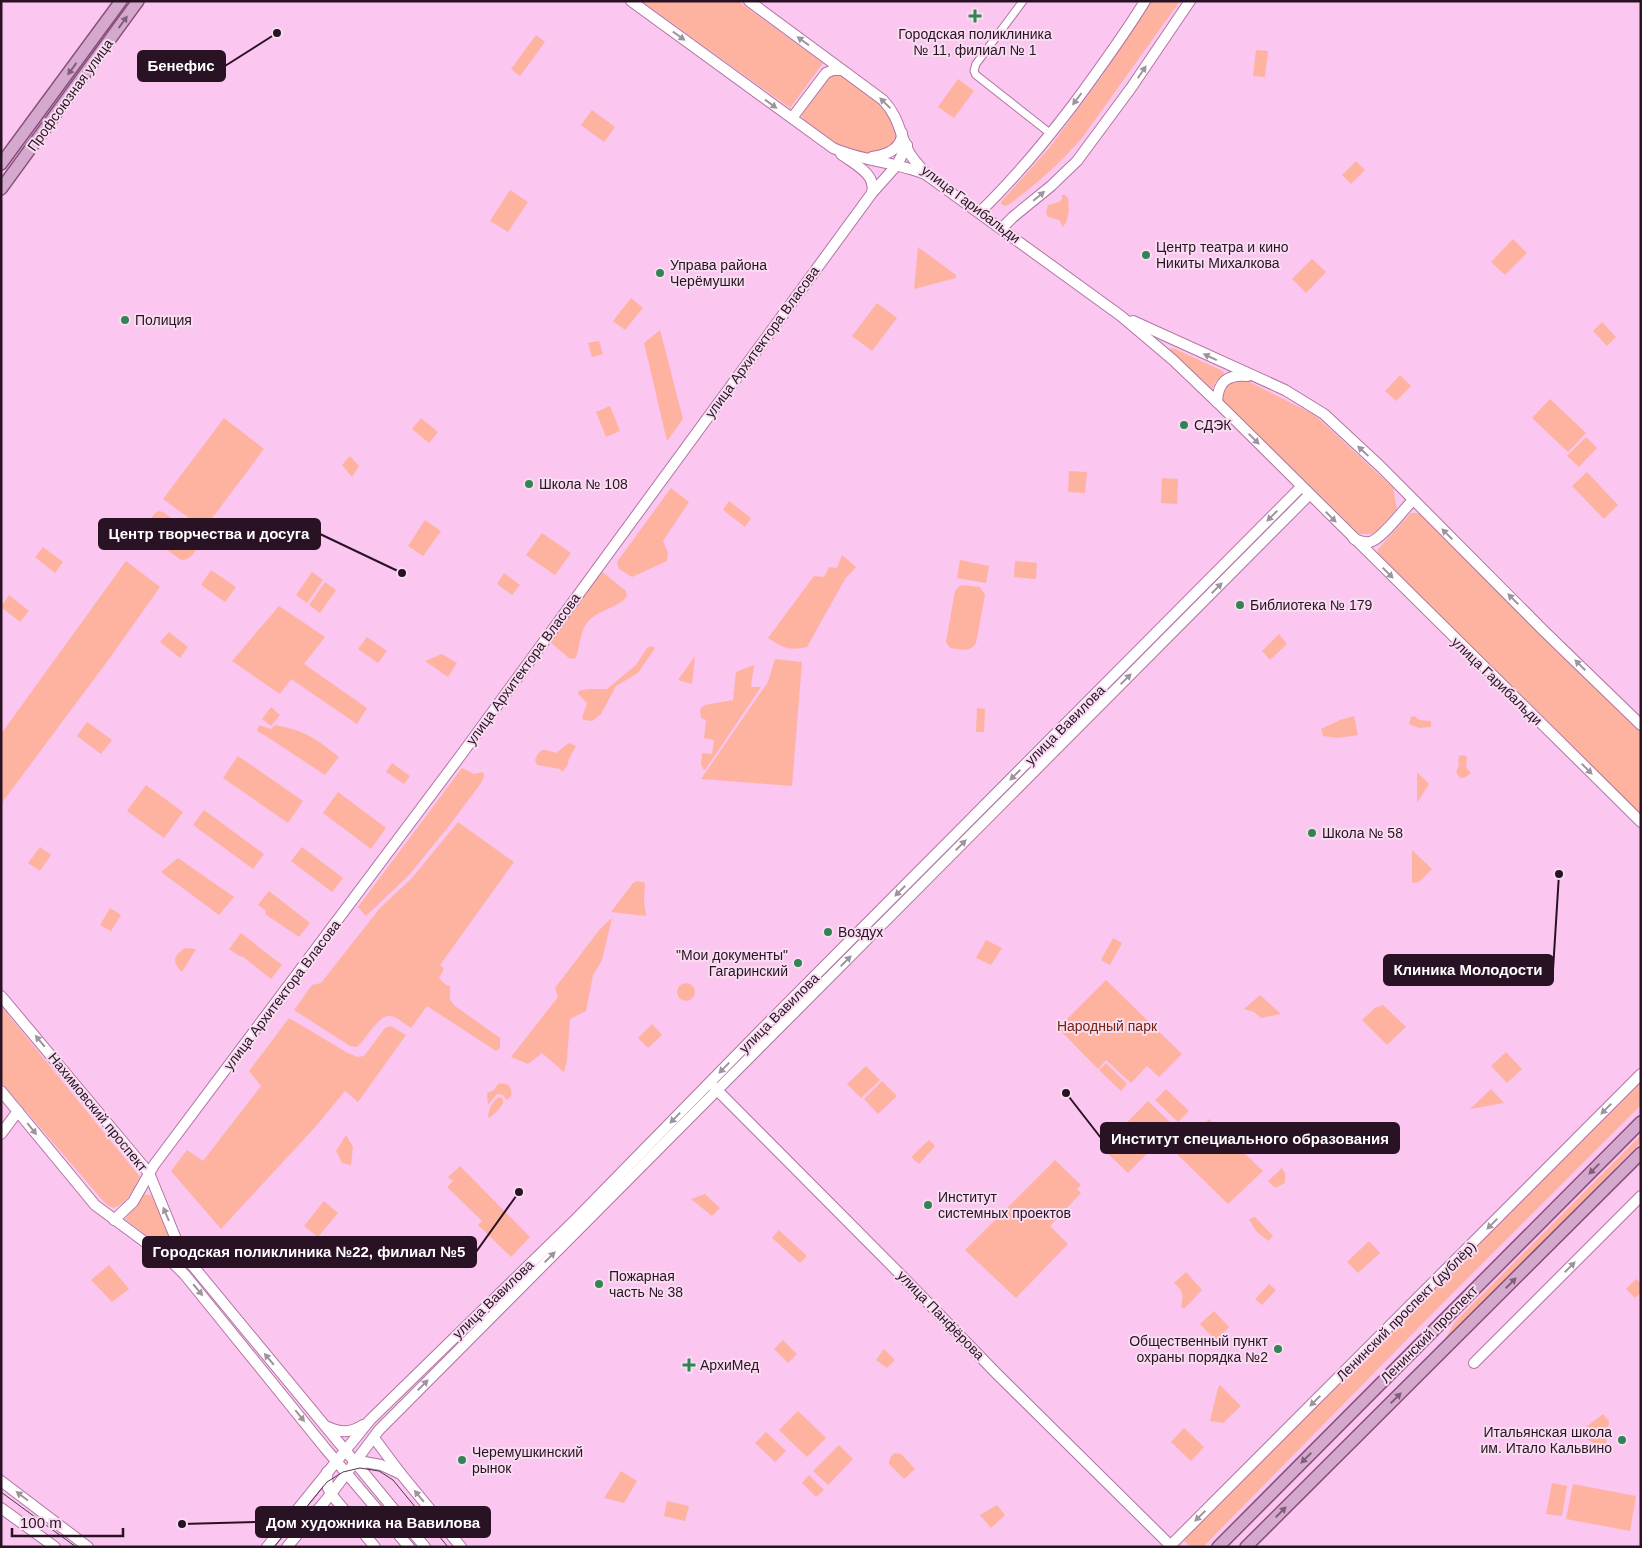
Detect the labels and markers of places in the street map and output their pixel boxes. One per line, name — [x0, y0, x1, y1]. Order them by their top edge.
marker: Городская поликлиника № 11, филиал № 1 — [968, 9, 982, 23]
place label: Городская поликлиника № 11, филиал № 1 — [898, 26, 1052, 58]
callout: Бенефис — [138, 51, 225, 81]
place label: Центр театра и кино Никиты Михалкова — [1156, 239, 1289, 271]
marker: Центр театра и кино Никиты Михалкова — [1140, 249, 1152, 261]
place label: Управа района Черёмушки — [670, 257, 767, 289]
marker: Управа района Черёмушки — [654, 267, 666, 279]
place label: Полиция — [135, 312, 192, 328]
marker: Полиция — [119, 314, 131, 326]
place label: СДЭК — [1194, 417, 1232, 433]
marker: СДЭК — [1178, 419, 1190, 431]
place label: Школа № 108 — [539, 476, 628, 492]
marker: Школа № 108 — [523, 478, 535, 490]
callout: Центр творчества и досуга — [99, 519, 320, 549]
place label: Библиотека № 179 — [1250, 597, 1372, 613]
marker: Библиотека № 179 — [1234, 599, 1246, 611]
place label: Школа № 58 — [1322, 825, 1403, 841]
marker: Школа № 58 — [1306, 827, 1318, 839]
place label: Воздух — [838, 924, 883, 940]
marker: Воздух — [822, 926, 834, 938]
place label: "Мои документы" Гагаринский — [676, 947, 788, 979]
callout: Клиника Молодости — [1384, 955, 1553, 985]
marker: "Мои документы" Гагаринский — [792, 957, 804, 969]
callout: Институт специального образования — [1101, 1123, 1399, 1153]
place label: Институт системных проектов — [938, 1189, 1071, 1221]
marker: Институт системных проектов — [922, 1199, 934, 1211]
callout: Городская поликлиника №22, филиал №5 — [143, 1237, 476, 1267]
place label: Пожарная часть № 38 — [609, 1268, 683, 1300]
marker: Пожарная часть № 38 — [593, 1278, 605, 1290]
place label: Общественный пункт охраны порядка №2 — [1129, 1333, 1269, 1365]
marker: Общественный пункт охраны порядка №2 — [1272, 1343, 1284, 1355]
place label: АрхиМед — [700, 1357, 759, 1373]
marker: АрхиМед — [682, 1358, 696, 1372]
place label: Итальянская школа им. Итало Кальвино — [1480, 1424, 1612, 1456]
marker: Итальянская школа им. Итало Кальвино — [1616, 1434, 1628, 1446]
place label: Черемушкинский рынок — [472, 1444, 583, 1476]
marker: Черемушкинский рынок — [456, 1454, 468, 1466]
callout: Дом художника на Вавилова — [256, 1507, 490, 1537]

